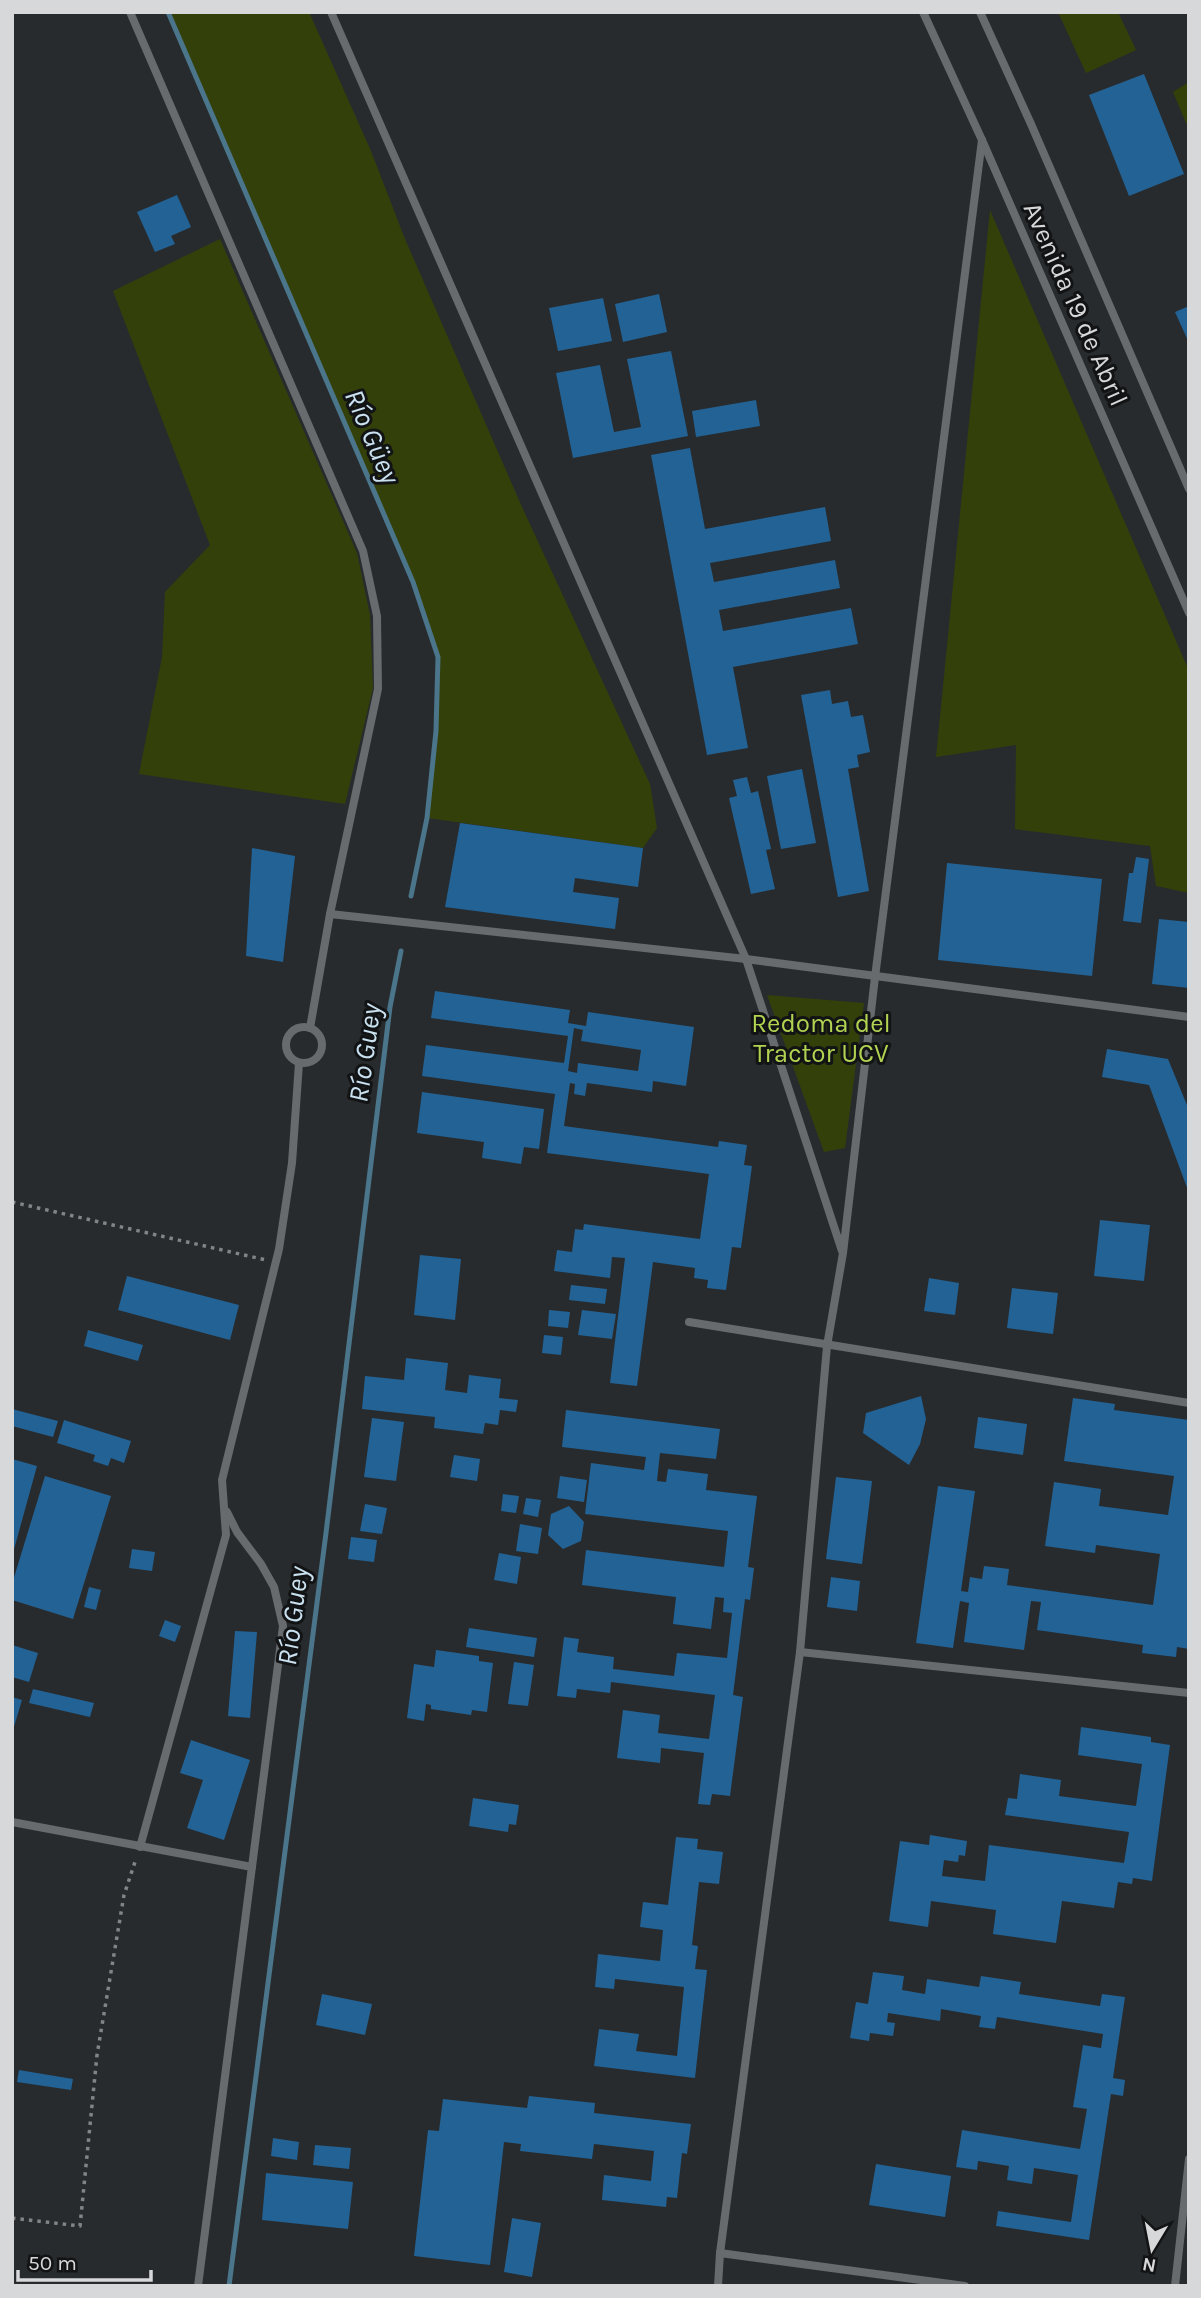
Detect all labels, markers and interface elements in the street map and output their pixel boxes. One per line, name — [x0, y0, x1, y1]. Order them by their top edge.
street label: Avenida 19 de Abril — [1017, 198, 1134, 411]
water label: Río Güey — [338, 384, 407, 489]
water label: Río Guey — [341, 1001, 388, 1105]
park label: Redoma del Tractor UCV — [751, 1008, 891, 1069]
water label: Río Guey — [270, 1564, 315, 1667]
north arrow — [1117, 2214, 1187, 2284]
scale bar — [18, 2238, 150, 2282]
text: 50 m — [28, 2251, 77, 2275]
text: N — [1141, 2253, 1158, 2277]

